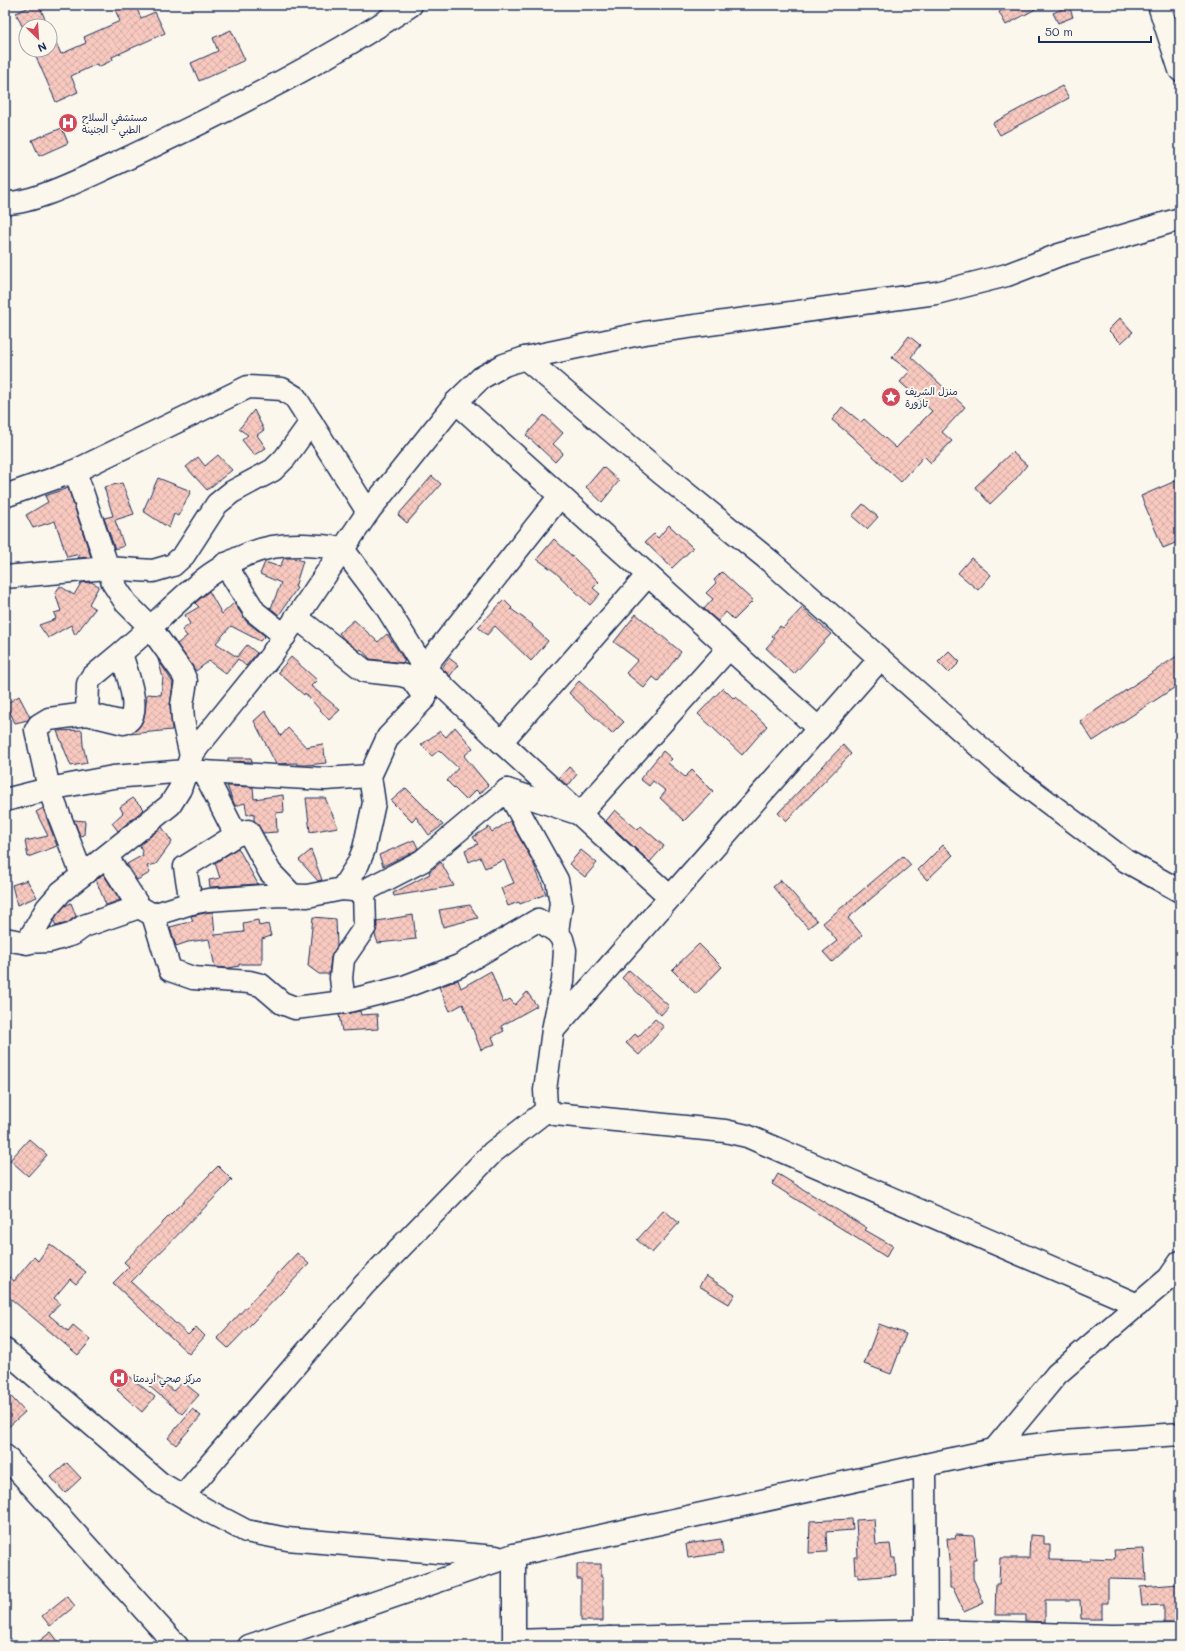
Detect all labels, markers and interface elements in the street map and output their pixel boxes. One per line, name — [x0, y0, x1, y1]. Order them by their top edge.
north arrow — [18, 18, 58, 58]
scale bar — [1039, 18, 1151, 44]
text: 50 m — [1045, 23, 1073, 39]
text: N — [35, 39, 49, 56]
place label: مستشفي السلاح الطبي - الجنينة — [82, 110, 148, 139]
hospital icon: مستشفي السلاح الطبي - الجنينة — [57, 112, 79, 134]
place label: منزل الشريف تازورة — [905, 384, 958, 410]
place icon: منزل الشريف تازورة — [880, 386, 902, 408]
hospital icon: مركز صحي أردمتا — [108, 1367, 130, 1389]
place label: مركز صحي أردمتا — [133, 1371, 201, 1388]

